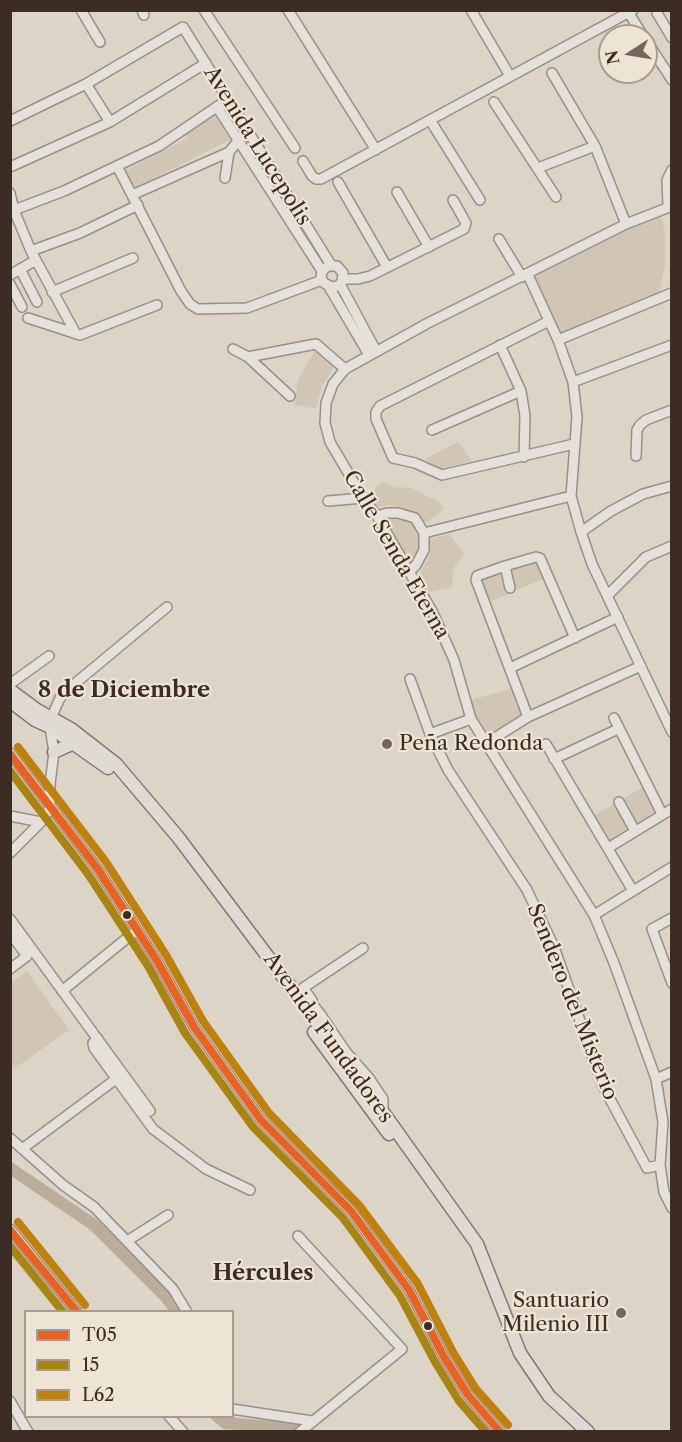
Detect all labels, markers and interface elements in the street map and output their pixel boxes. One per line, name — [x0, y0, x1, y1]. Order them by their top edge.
north arrow — [598, 24, 658, 84]
text: N — [601, 48, 624, 66]
street label: Avenida Lucepolis — [198, 62, 316, 230]
street label: Calle Senda Eterna — [337, 466, 455, 644]
district label: 8 de Diciembre — [38, 678, 210, 704]
place label: Peña Redonda — [399, 731, 543, 757]
marker: Peña Redonda — [380, 737, 394, 751]
street label: Sendero del Misterio — [521, 900, 623, 1104]
unlabelled marker — [121, 909, 133, 921]
street label: Avenida Fundadores — [258, 948, 398, 1128]
district label: Hércules — [212, 1261, 314, 1287]
place label: Santuario Milenio III — [502, 1288, 609, 1338]
marker: Santuario Milenio III — [614, 1306, 628, 1320]
legend — [24, 1310, 234, 1418]
unlabelled marker — [422, 1320, 434, 1332]
text: T05 — [82, 1324, 117, 1346]
text: 15 — [82, 1354, 99, 1376]
text: L62 — [82, 1384, 115, 1406]

